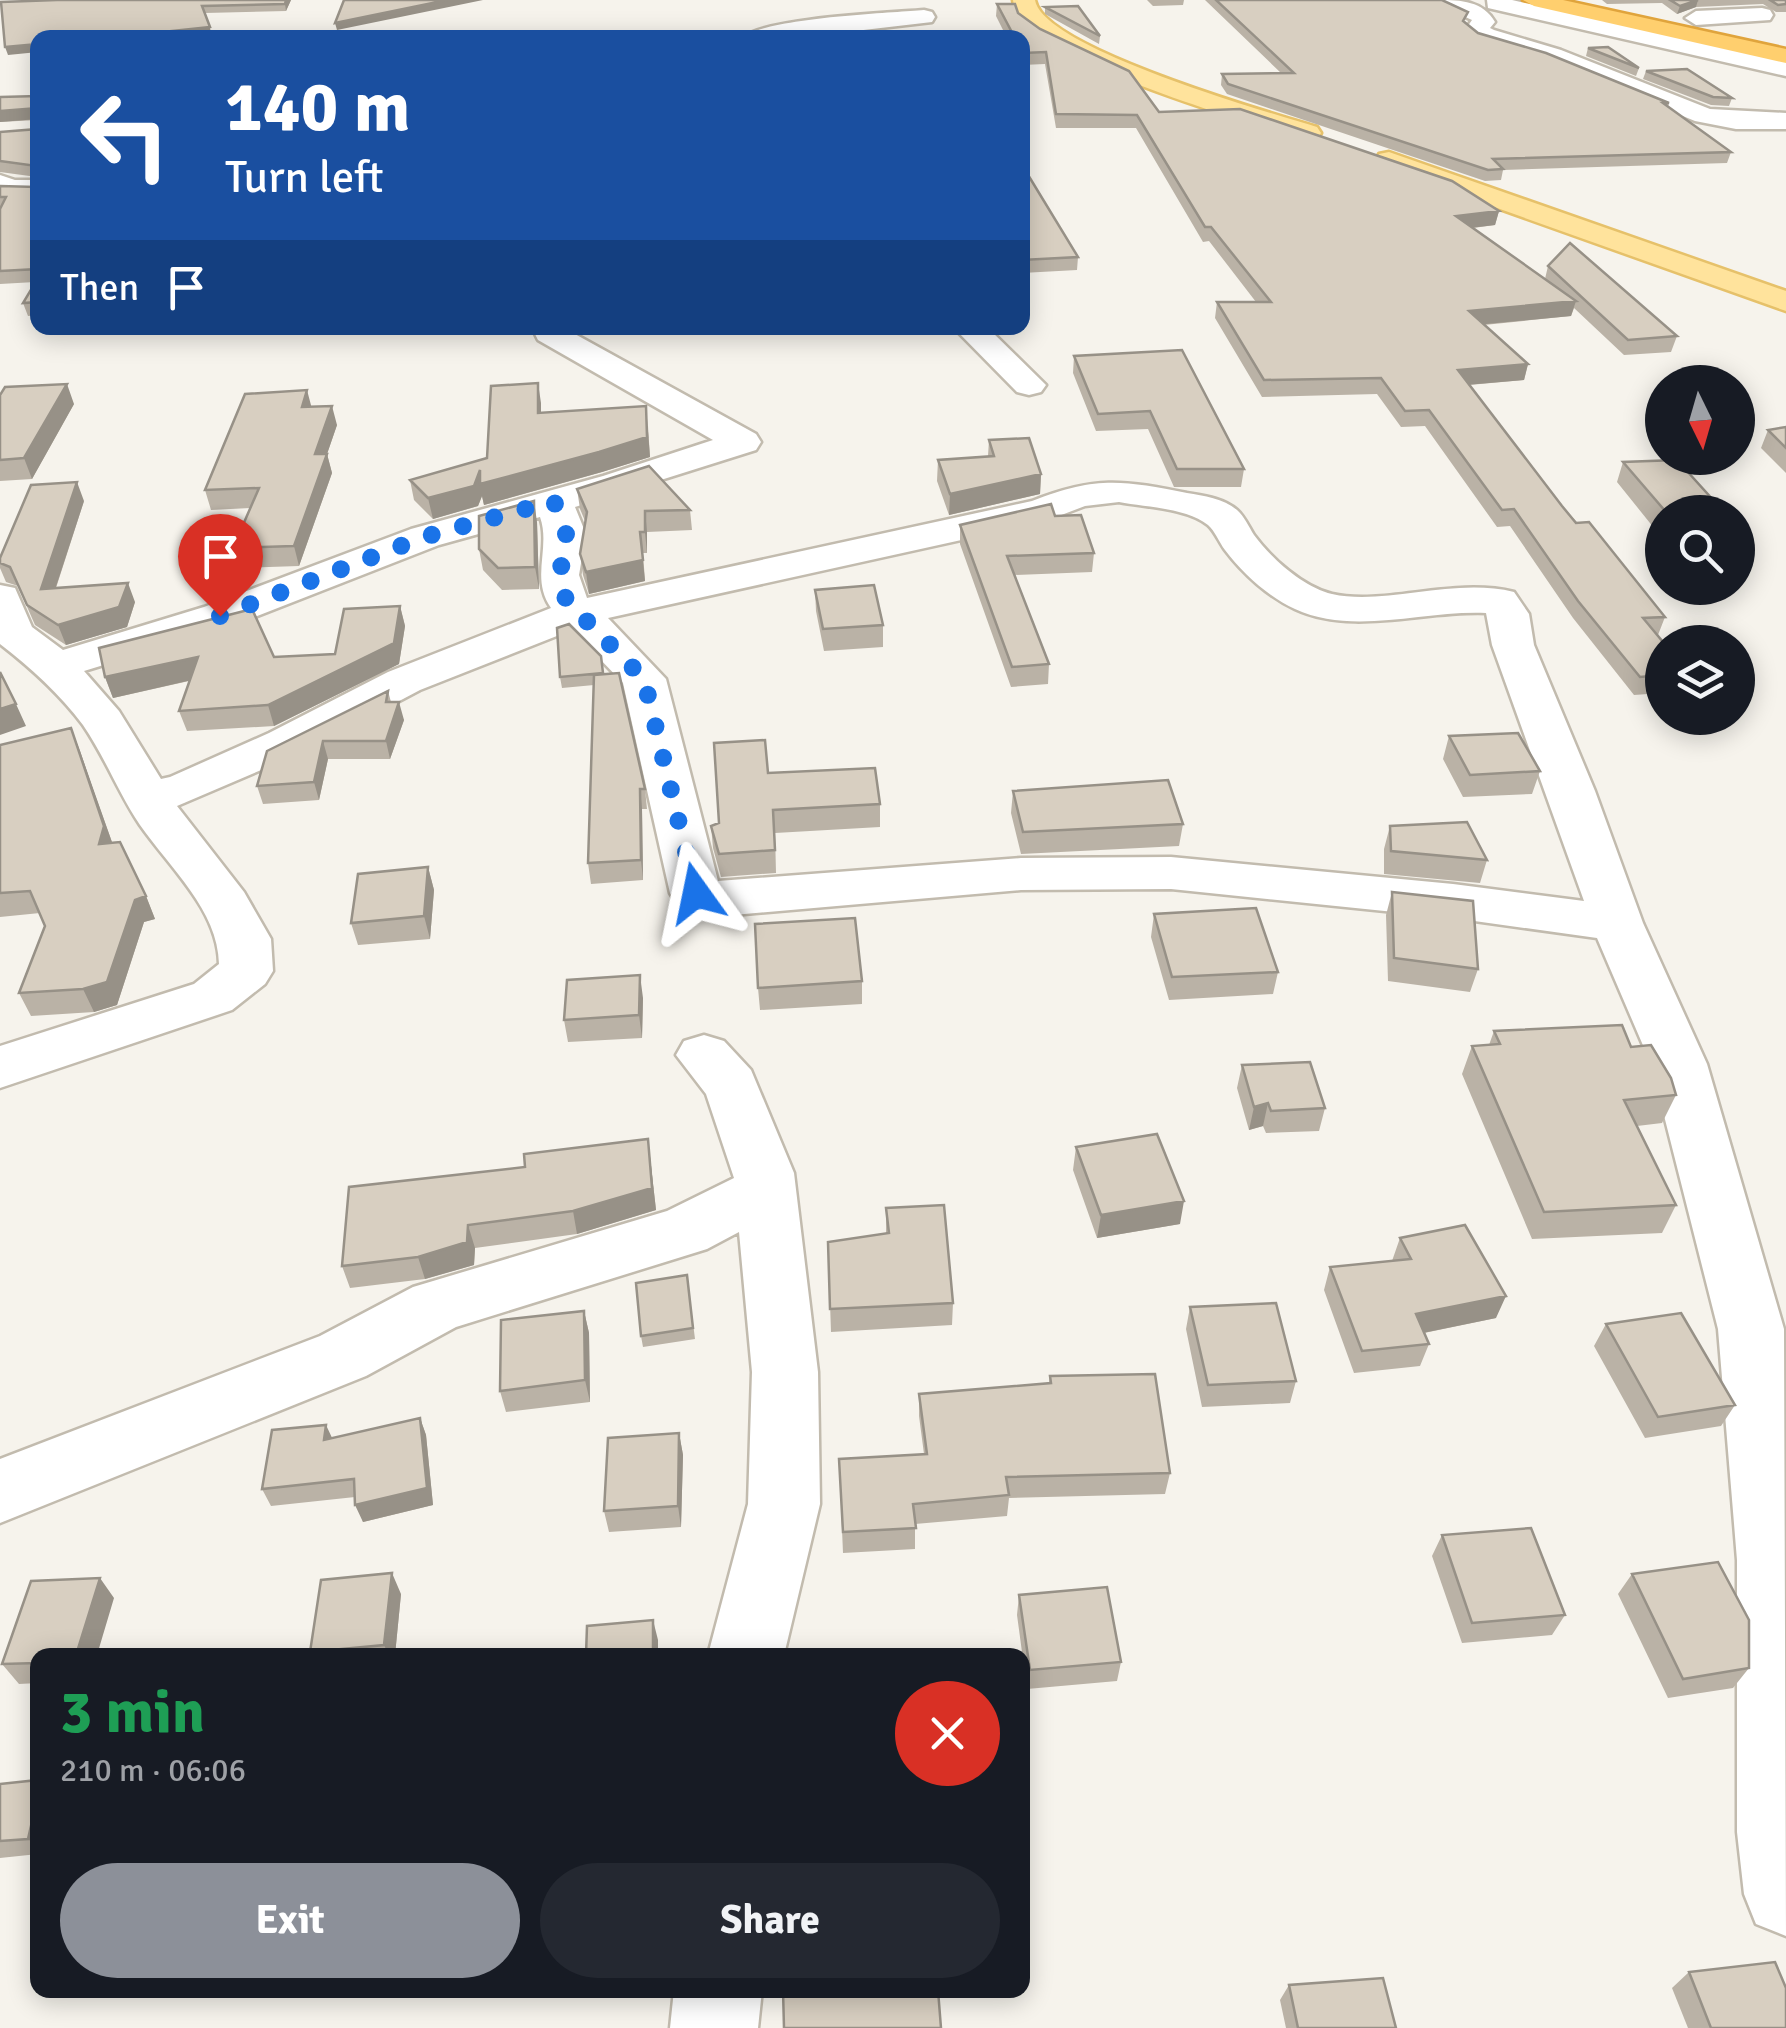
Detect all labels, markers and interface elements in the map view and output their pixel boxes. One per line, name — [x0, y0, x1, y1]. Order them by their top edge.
text: 140 m — [225, 64, 410, 150]
icon: left — [60, 70, 190, 200]
text: Turn left — [225, 150, 384, 205]
icon: arrive — [159, 260, 214, 315]
text: Then — [60, 264, 139, 311]
north arrow — [1645, 365, 1755, 475]
map controls — [1645, 365, 1755, 735]
button: search — [1645, 495, 1755, 605]
pin — [178, 514, 263, 617]
icon: arrive — [193, 529, 248, 584]
button: layers — [1645, 625, 1755, 735]
position arrow — [644, 841, 748, 945]
text: 3 min — [60, 1676, 205, 1750]
button: close — [895, 1681, 1000, 1786]
text: 210 m · 06:06 — [60, 1751, 246, 1790]
button: Exit — [60, 1863, 520, 1978]
button: Share — [540, 1863, 1000, 1978]

